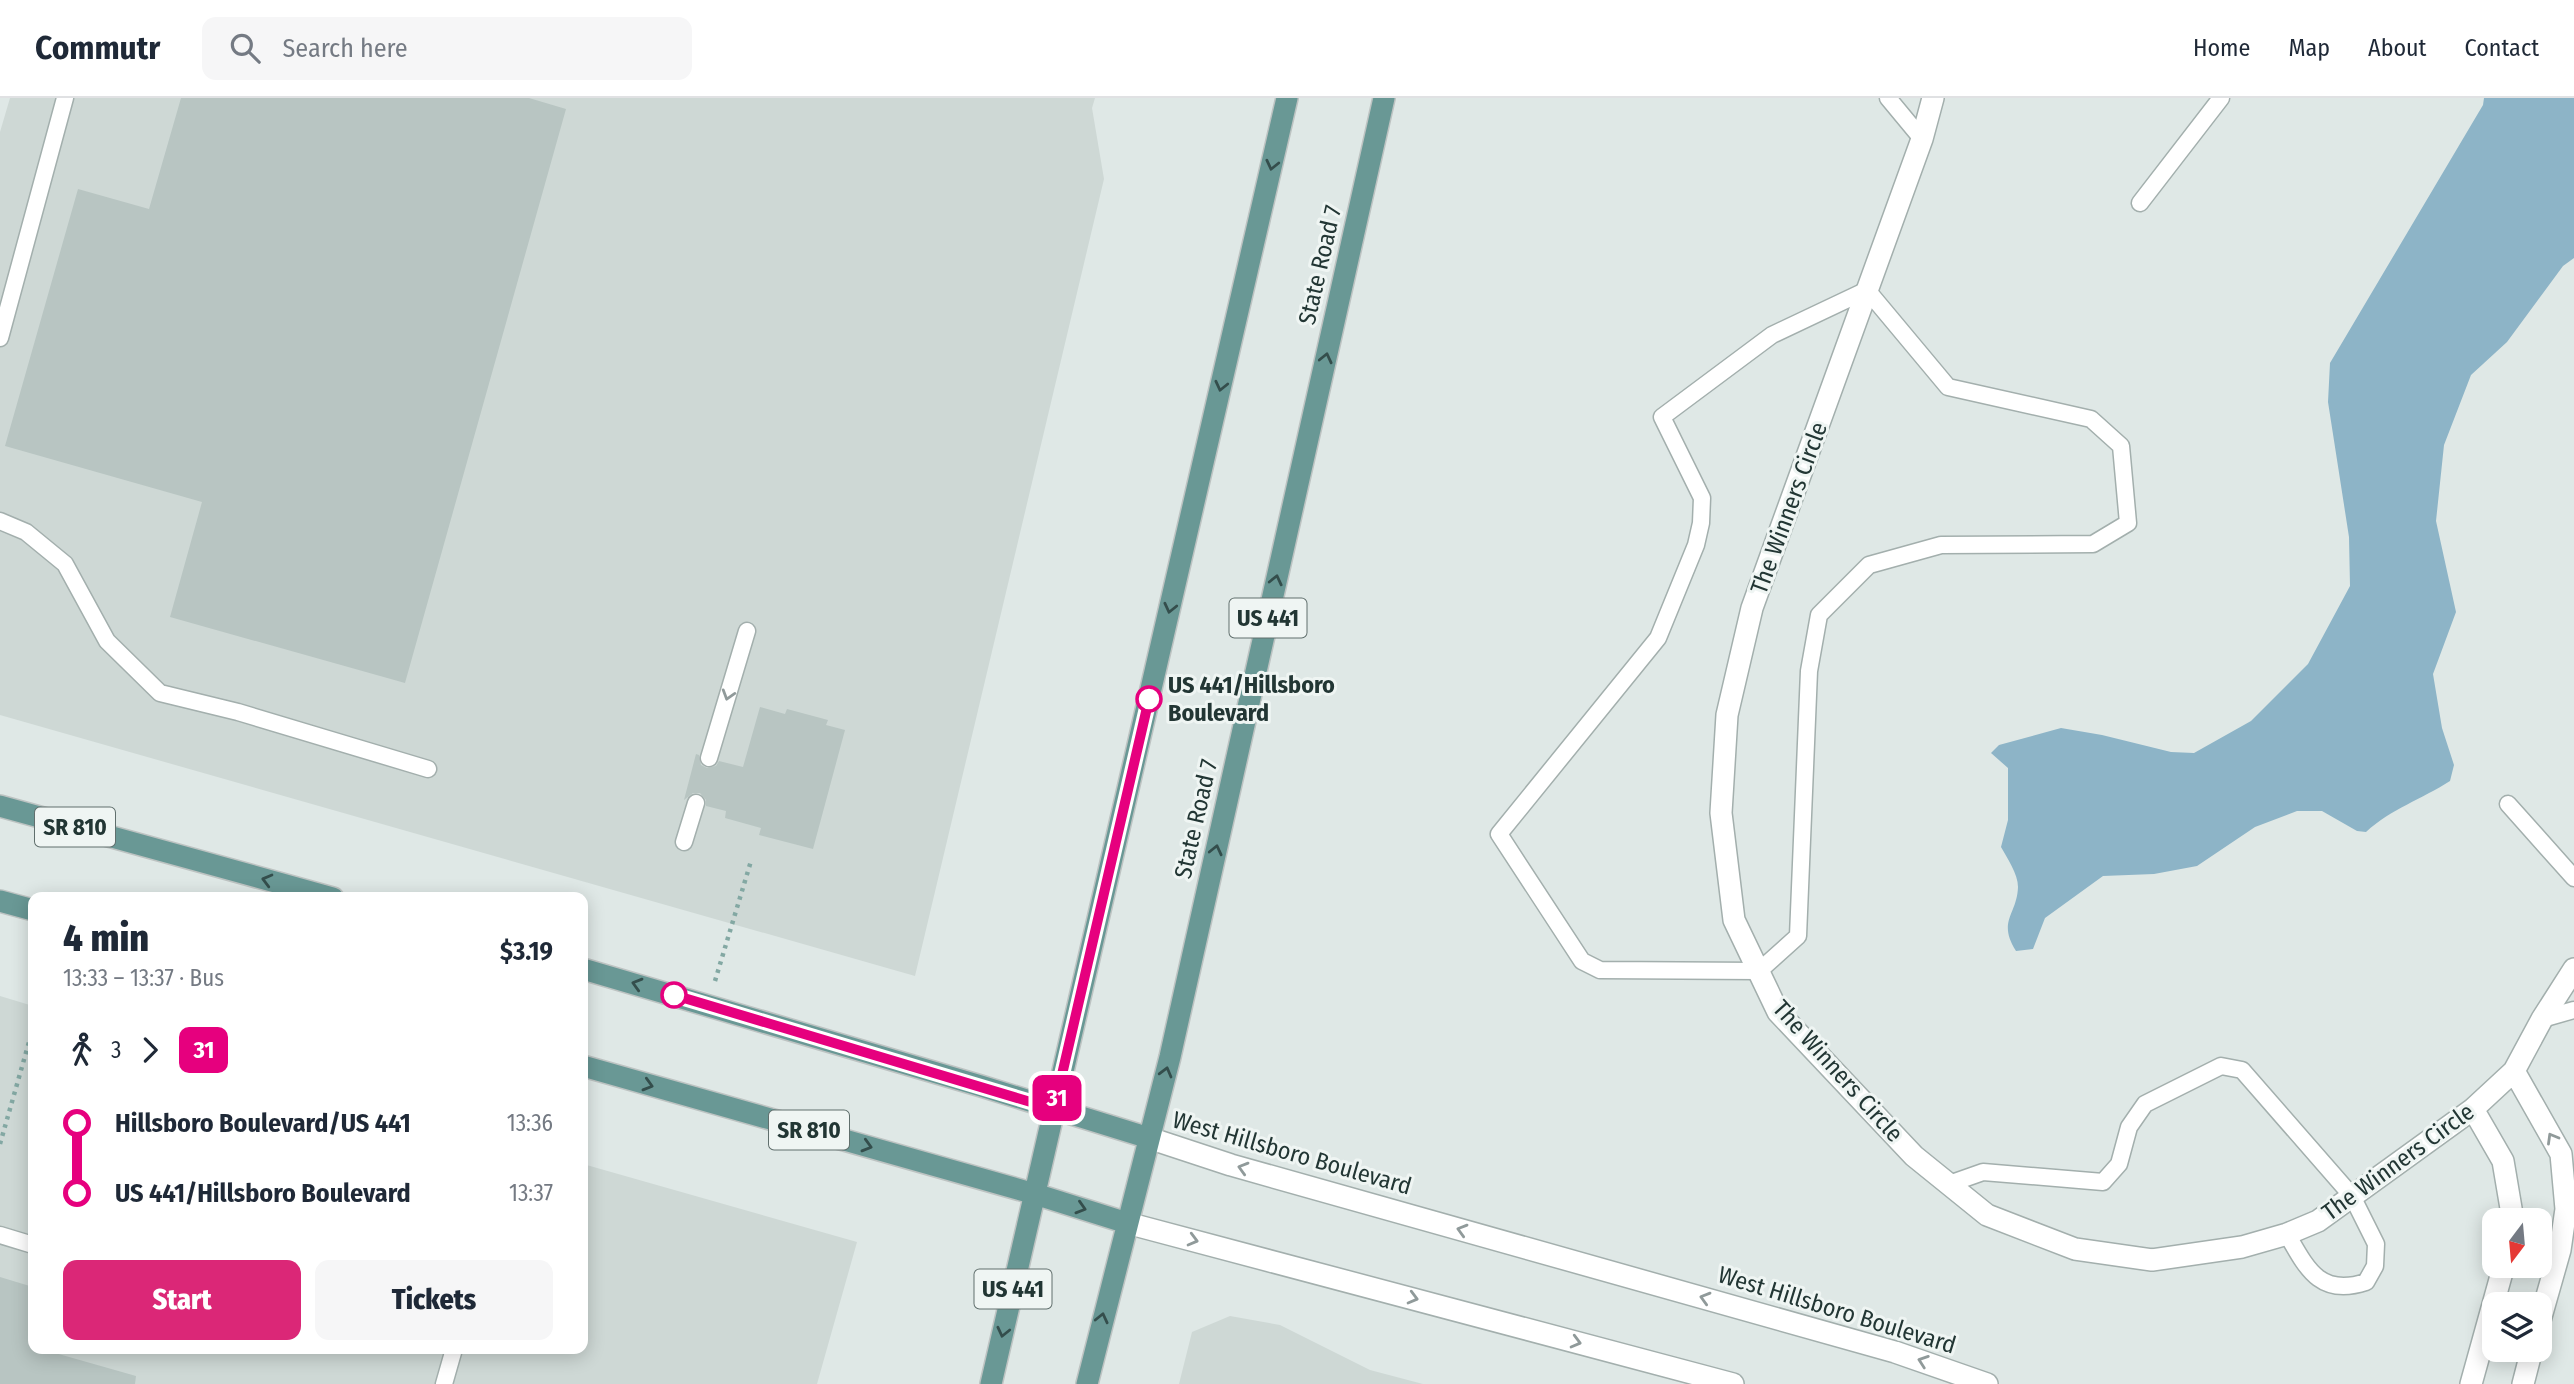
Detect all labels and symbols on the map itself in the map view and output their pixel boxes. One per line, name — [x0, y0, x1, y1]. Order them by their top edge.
one-way arrow — [1266, 158, 1280, 170]
street label: State Road 7 — [1293, 202, 1347, 327]
one-way arrow — [1317, 352, 1332, 364]
one-way arrow — [1214, 380, 1229, 392]
street label: The Winners Circle — [1745, 418, 1833, 598]
one-way arrow — [1268, 574, 1283, 586]
road number: US 441 — [1230, 598, 1306, 638]
one-way arrow — [1163, 602, 1178, 614]
place label: US 441/Hillsboro Boulevard — [1168, 671, 1335, 727]
marker: US 441/Hillsboro Boulevard — [1136, 686, 1162, 712]
one-way arrow — [722, 688, 737, 700]
street label: State Road 7 — [1169, 756, 1223, 881]
road number: SR 810 — [35, 807, 115, 846]
one-way arrow — [1208, 844, 1223, 856]
one-way arrow — [261, 874, 273, 888]
one-way arrow — [631, 978, 643, 993]
unlabelled marker — [661, 982, 687, 1008]
street label: The Winners Circle — [1767, 995, 1909, 1147]
one-way arrow — [1158, 1066, 1172, 1078]
line badge: 31 — [1026, 1075, 1088, 1121]
one-way arrow — [642, 1076, 654, 1091]
street label: The Winners Circle — [2317, 1098, 2479, 1226]
street label: West Hillsboro Boulevard — [1169, 1105, 1415, 1201]
road number: SR 810 — [769, 1110, 849, 1149]
one-way arrow — [2547, 1132, 2560, 1145]
one-way arrow — [861, 1138, 873, 1153]
one-way arrow — [1238, 1162, 1250, 1177]
one-way arrow — [1075, 1200, 1087, 1215]
north arrow — [2482, 1208, 2552, 1278]
one-way arrow — [1457, 1224, 1469, 1238]
one-way arrow — [1187, 1232, 1199, 1246]
street label: West Hillsboro Boulevard — [1715, 1260, 1959, 1360]
road number: US 441 — [974, 1270, 1052, 1308]
one-way arrow — [1407, 1290, 1419, 1305]
one-way arrow — [1699, 1292, 1711, 1307]
one-way arrow — [1094, 1312, 1109, 1324]
one-way arrow — [997, 1326, 1011, 1338]
one-way arrow — [1570, 1334, 1582, 1348]
one-way arrow — [1917, 1355, 1929, 1370]

